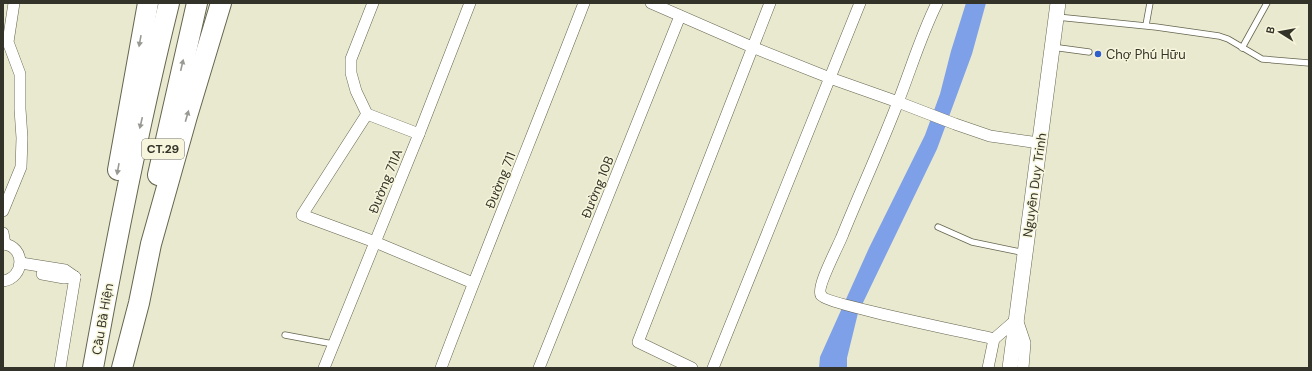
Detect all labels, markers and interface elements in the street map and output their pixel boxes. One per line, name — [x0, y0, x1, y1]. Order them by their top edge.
north arrow — [1260, 12, 1300, 52]
text: B — [1263, 25, 1278, 35]
one-way arrow — [137, 35, 143, 47]
place label: Chợ Phú Hữu — [1106, 46, 1186, 63]
marker: Chợ Phú Hữu — [1093, 49, 1103, 59]
one-way arrow — [179, 59, 185, 72]
one-way arrow — [184, 110, 190, 122]
one-way arrow — [138, 117, 144, 129]
street label: Nguyễn Duy Trinh — [1019, 132, 1050, 238]
road number: CT.29 — [142, 139, 184, 159]
street label: Đường 711A — [365, 146, 406, 216]
street label: Đường 711 — [481, 149, 520, 211]
street label: Đường 10B — [577, 154, 618, 221]
one-way arrow — [115, 163, 121, 175]
street label: Cầu Bà Hiện — [88, 282, 117, 356]

